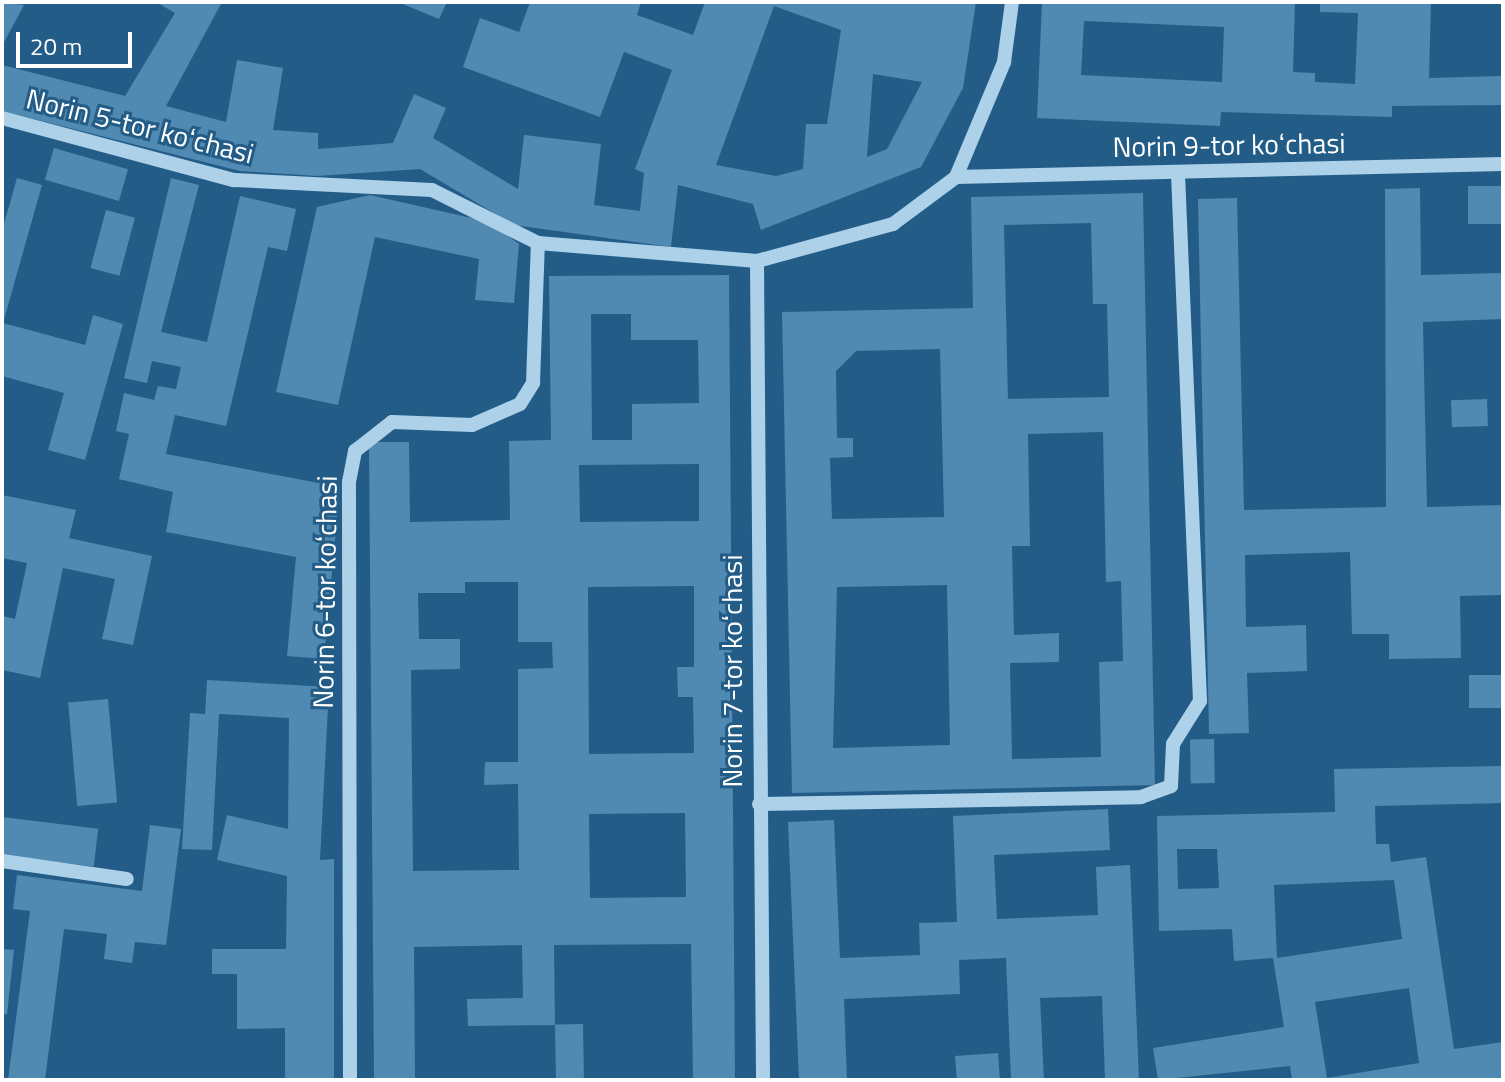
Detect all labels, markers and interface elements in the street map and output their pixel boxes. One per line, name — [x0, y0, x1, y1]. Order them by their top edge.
scale bar — [20, 16, 136, 66]
text: 20 m — [30, 28, 82, 64]
street label: Norin 5-tor koʻchasi — [23, 82, 257, 170]
street label: Norin 9-tor koʻchasi — [1112, 126, 1346, 164]
street label: Norin 6-tor koʻchasi — [306, 475, 344, 709]
street label: Norin 7-tor koʻchasi — [715, 554, 749, 788]

